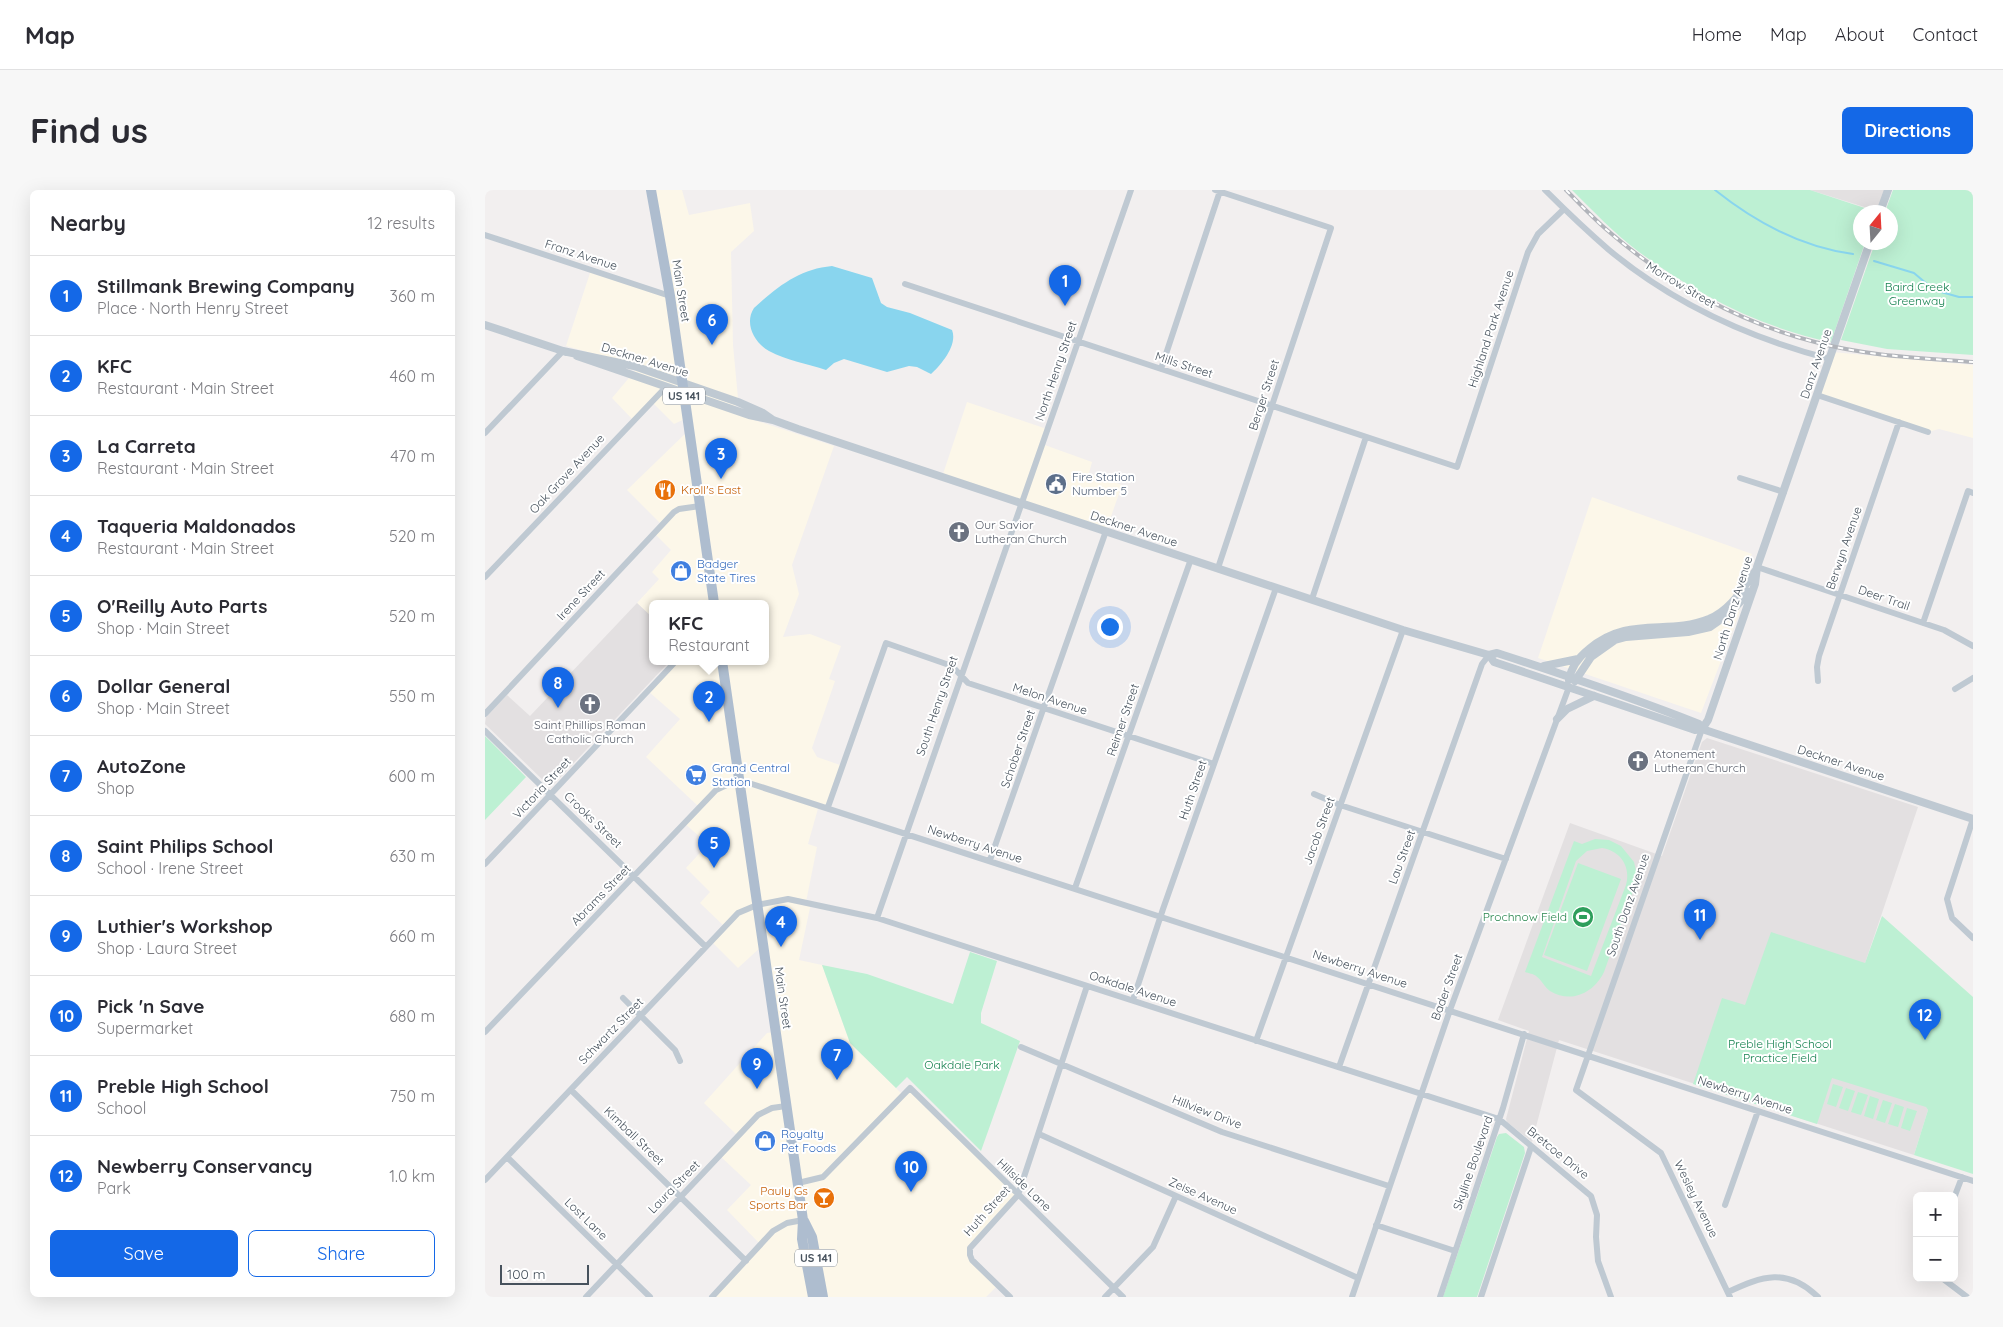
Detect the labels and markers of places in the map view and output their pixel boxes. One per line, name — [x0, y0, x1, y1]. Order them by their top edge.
pin: 1 — [1049, 265, 1081, 306]
pin: 6 — [696, 304, 728, 345]
pin: 3 — [705, 438, 737, 479]
place label: Fire Station Number 5 — [1072, 469, 1135, 498]
public building icon: Fire Station Number 5 — [1044, 472, 1068, 496]
restaurant icon: Kroll's East — [653, 478, 677, 502]
place label: Kroll's East — [681, 482, 741, 497]
place label: Our Savior Lutheran Church — [975, 517, 1067, 546]
church icon: Our Savior Lutheran Church — [947, 520, 971, 544]
place label: Badger State Tires — [697, 556, 756, 585]
shop icon: Badger State Tires — [669, 559, 693, 583]
pin: 8 — [542, 667, 574, 708]
pin: 2 — [693, 681, 725, 722]
church icon: Saint Phillips Roman Catholic Church — [578, 692, 602, 716]
place label: Saint Phillips Roman Catholic Church — [534, 717, 646, 746]
place label: Atonement Lutheran Church — [1654, 746, 1746, 775]
church icon: Atonement Lutheran Church — [1626, 749, 1650, 773]
place label: Grand Central Station — [712, 760, 790, 789]
supermarket icon: Grand Central Station — [684, 763, 708, 787]
pin: 5 — [698, 827, 730, 868]
pin: 11 — [1684, 899, 1716, 940]
sports icon: Prochnow Field — [1571, 905, 1595, 929]
pin: 4 — [765, 906, 797, 947]
place label: Prochnow Field — [1483, 909, 1567, 924]
pin: 12 — [1909, 999, 1941, 1040]
pin: 7 — [821, 1039, 853, 1080]
pin: 9 — [741, 1048, 773, 1089]
place label: Royalty Pet Foods — [781, 1126, 837, 1155]
shop icon: Royalty Pet Foods — [753, 1129, 777, 1153]
pin: 10 — [895, 1151, 927, 1192]
place label: Pauly Gs Sports Bar — [749, 1183, 808, 1212]
bar icon: Pauly Gs Sports Bar — [812, 1186, 836, 1210]

